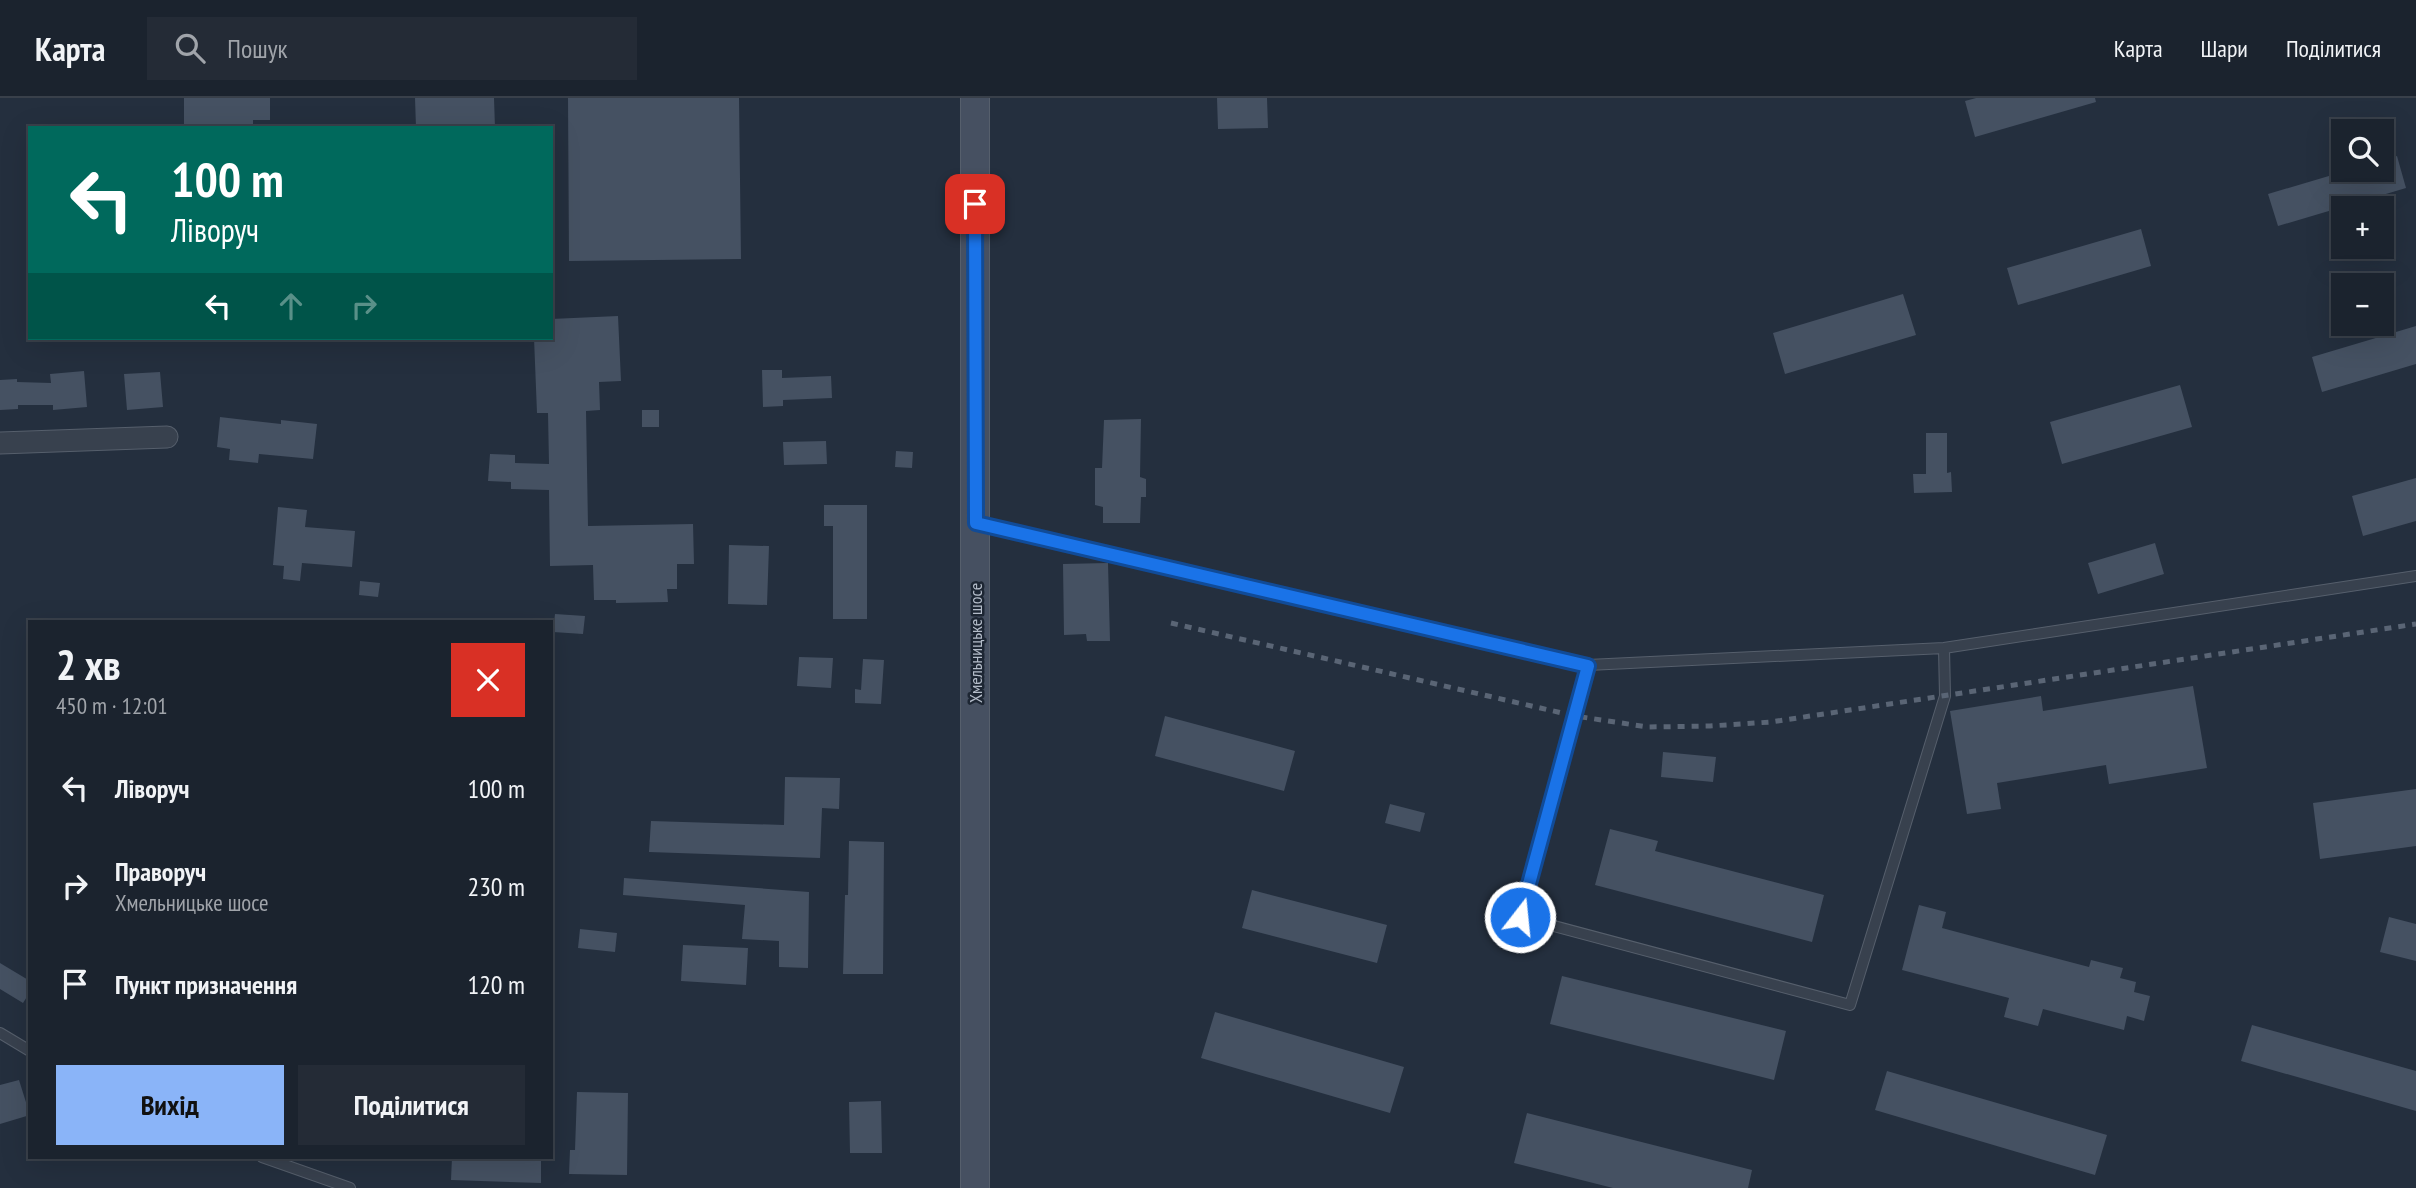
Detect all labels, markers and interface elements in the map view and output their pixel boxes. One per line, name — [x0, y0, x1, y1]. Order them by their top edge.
search box — [147, 17, 637, 80]
text: Карта — [35, 27, 105, 70]
icon: search — [171, 29, 209, 67]
text: Пошук — [227, 32, 288, 65]
text: Карта — [2114, 33, 2163, 64]
text: Шари — [2201, 33, 2248, 64]
text: Поділитися — [2286, 33, 2381, 64]
map controls — [2331, 119, 2394, 336]
button: search — [2331, 119, 2394, 182]
text: 100 m — [171, 147, 284, 211]
icon: left — [56, 154, 147, 245]
pin — [945, 174, 1005, 234]
icon: arrive — [956, 185, 994, 223]
button: + — [2331, 196, 2394, 259]
text: Ліворуч — [171, 209, 259, 251]
button: − — [2331, 273, 2394, 336]
icon: left — [199, 287, 237, 325]
icon: ahead — [272, 287, 310, 325]
icon: right — [345, 287, 383, 325]
street label: Хмельницьке шосе — [964, 583, 987, 703]
text: 2 хв — [56, 637, 121, 692]
button: close — [451, 643, 525, 717]
text: 450 m · 12:01 — [56, 691, 168, 720]
icon: left — [56, 769, 94, 807]
text: Ліворуч — [115, 772, 189, 805]
text: 100 m — [467, 772, 525, 805]
text: Праворуч — [115, 855, 206, 888]
icon: right — [56, 867, 94, 905]
text: 230 m — [467, 870, 525, 903]
position arrow — [1483, 880, 1557, 954]
text: Хмельницьке шосе — [115, 888, 269, 917]
icon: arrive — [56, 965, 94, 1003]
text: Пункт призначення — [115, 968, 297, 1001]
text: 120 m — [467, 968, 525, 1001]
button: Вихід — [56, 1065, 284, 1145]
button: Поділитися — [298, 1065, 525, 1145]

